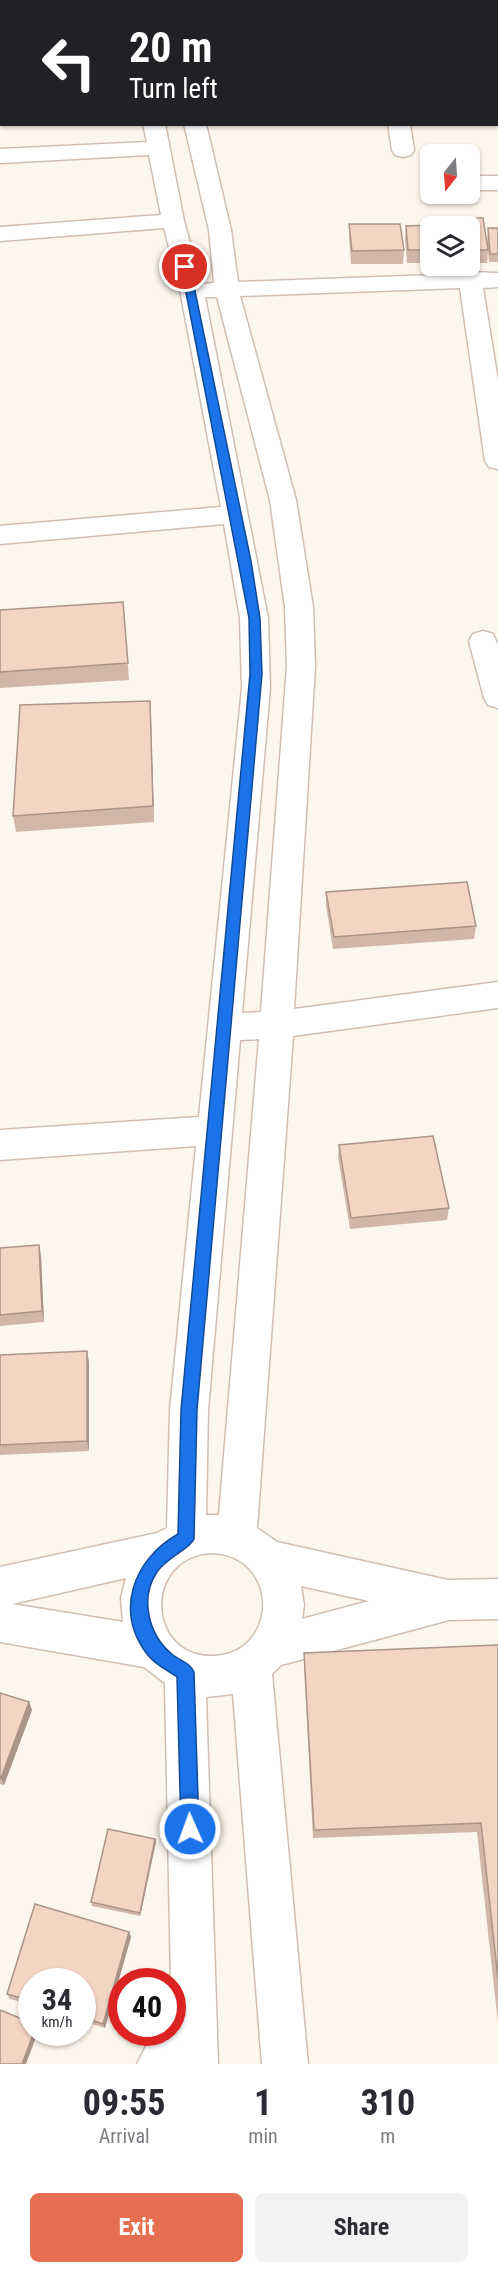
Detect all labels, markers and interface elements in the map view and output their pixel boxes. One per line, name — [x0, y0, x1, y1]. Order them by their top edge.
text: 20 m — [129, 23, 212, 72]
icon: left — [30, 24, 108, 102]
text: Turn left — [129, 73, 218, 105]
north arrow — [420, 144, 480, 204]
map controls — [420, 144, 480, 276]
button: layers — [420, 216, 480, 276]
pin — [159, 241, 210, 292]
icon: arrive — [168, 250, 201, 283]
position arrow — [158, 1797, 222, 1861]
speed limit sign: 40 — [108, 1968, 186, 2046]
text: 34 — [42, 1982, 72, 2017]
text: km/h — [42, 2013, 72, 2031]
text: 09:55 — [83, 2082, 165, 2124]
text: 1 — [254, 2082, 272, 2124]
text: 310 — [361, 2082, 415, 2124]
text: Arrival — [99, 2124, 150, 2148]
text: min — [248, 2124, 278, 2148]
text: m — [380, 2124, 395, 2148]
button: Exit — [30, 2193, 243, 2262]
button: Share — [255, 2193, 468, 2262]

